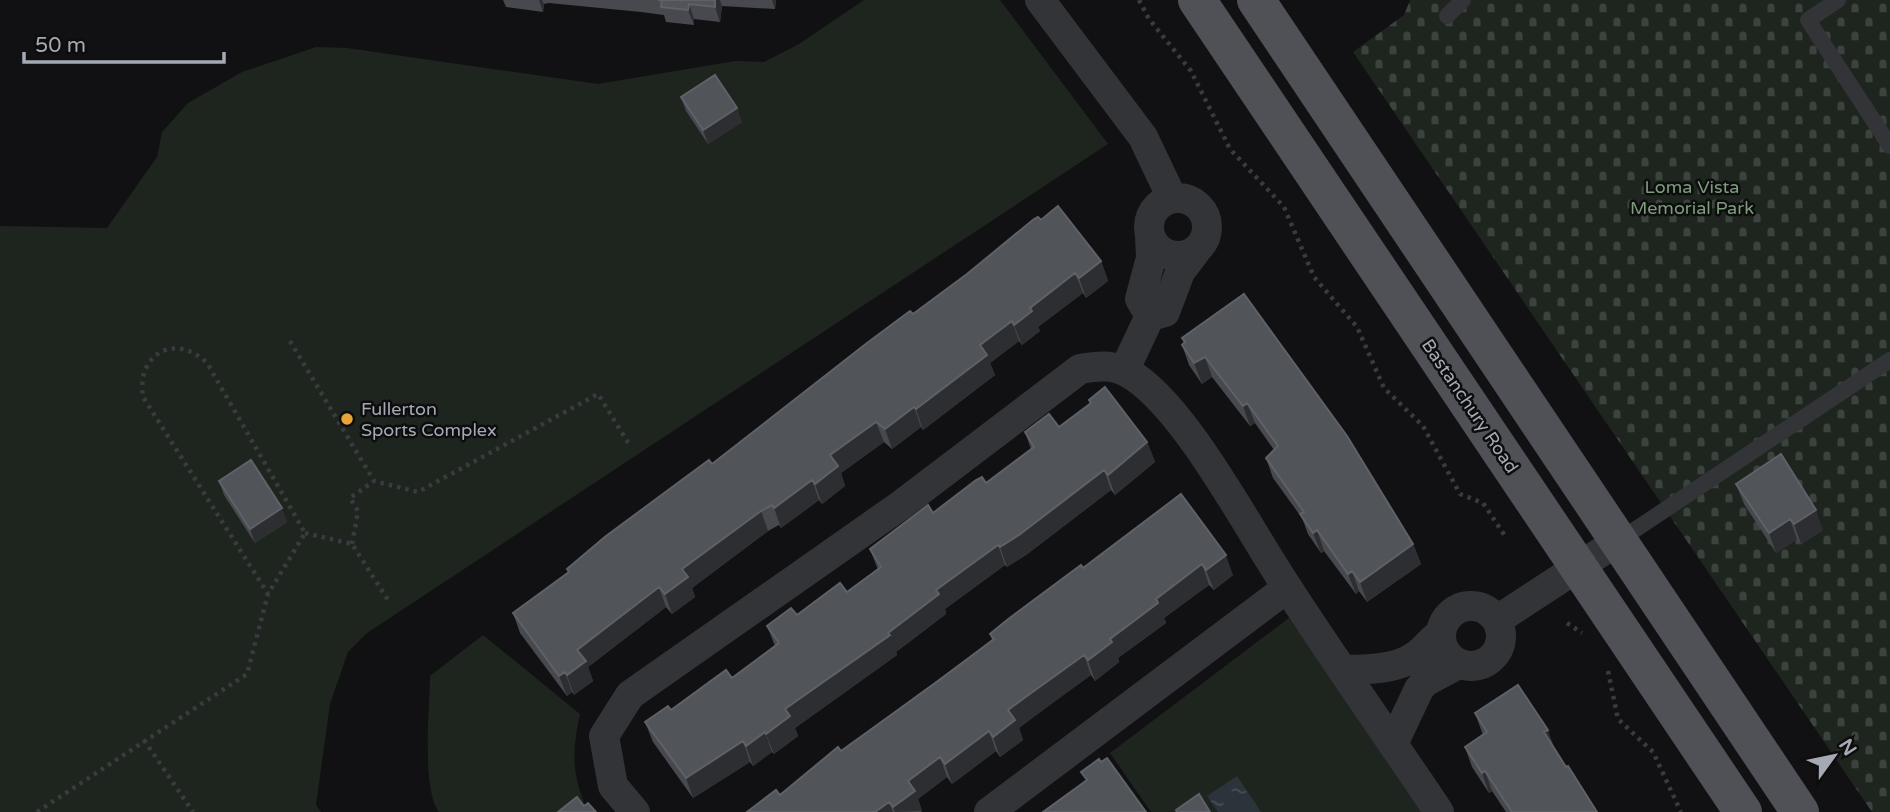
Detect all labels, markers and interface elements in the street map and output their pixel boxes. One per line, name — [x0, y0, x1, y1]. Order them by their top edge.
scale bar — [24, 21, 224, 65]
text: 50 m — [35, 33, 86, 58]
park label: Loma Vista Memorial Park — [1630, 176, 1754, 219]
street label: Bastanchury Road — [1417, 335, 1523, 477]
place label: Fullerton Sports Complex — [361, 398, 497, 441]
marker: Fullerton Sports Complex — [339, 411, 355, 427]
north arrow — [1799, 721, 1869, 791]
text: N — [1834, 735, 1861, 760]

